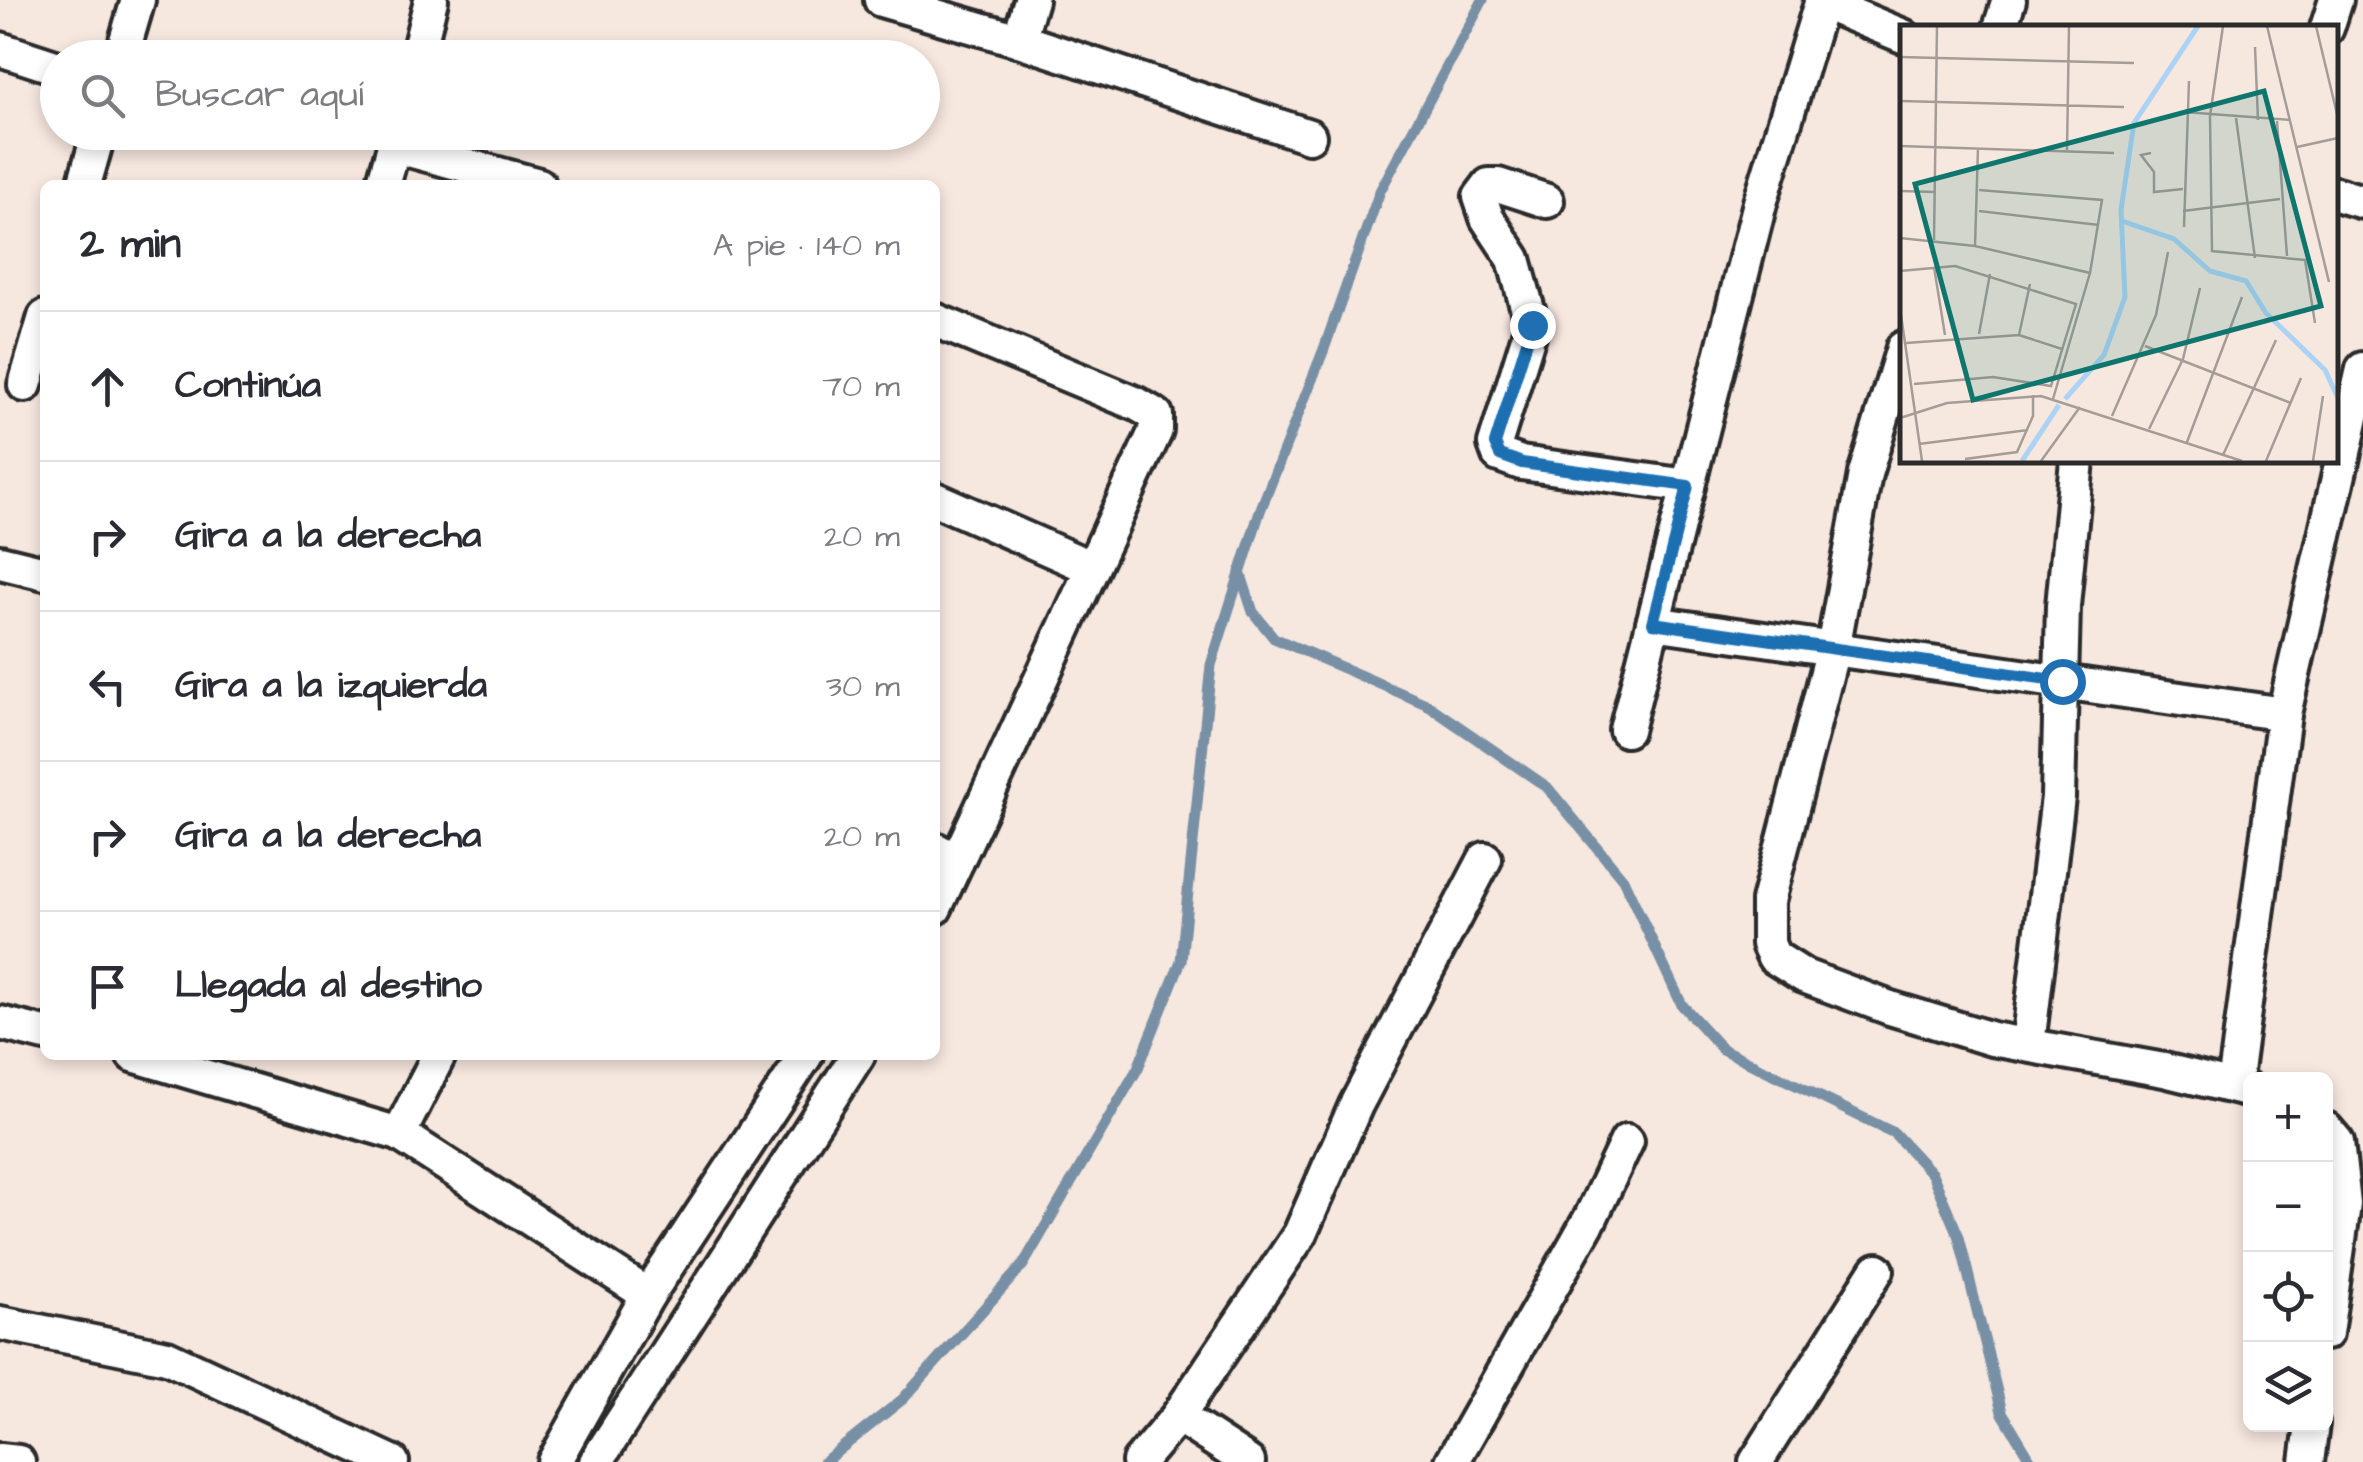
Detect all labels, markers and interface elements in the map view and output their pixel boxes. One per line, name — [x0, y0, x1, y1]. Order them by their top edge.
inset map — [1900, 25, 2338, 462]
search box — [40, 40, 940, 150]
icon: search — [75, 68, 130, 123]
text: Buscar aquí — [155, 69, 364, 121]
text: 2 min — [80, 216, 181, 274]
text: A pie · 140 m — [713, 223, 900, 268]
route end — [1510, 303, 1556, 349]
icon: ahead — [80, 359, 135, 414]
text: Continúa — [175, 360, 321, 412]
text: 70 m — [822, 364, 900, 409]
icon: right — [80, 509, 135, 564]
text: Gira a la derecha — [175, 510, 481, 562]
text: 20 m — [824, 514, 900, 559]
icon: left — [80, 659, 135, 714]
route start — [2040, 659, 2086, 705]
text: Gira a la izquierda — [175, 660, 487, 712]
text: 30 m — [826, 664, 900, 709]
icon: right — [80, 809, 135, 864]
text: Gira a la derecha — [175, 810, 481, 862]
text: 20 m — [824, 814, 900, 859]
icon: arrive — [80, 959, 135, 1014]
text: Llegada al destino — [175, 960, 482, 1012]
map controls — [2243, 1072, 2333, 1432]
button: + — [2243, 1072, 2333, 1162]
button: − — [2243, 1162, 2333, 1252]
button: locate — [2243, 1252, 2333, 1342]
button: layers — [2243, 1342, 2333, 1432]

